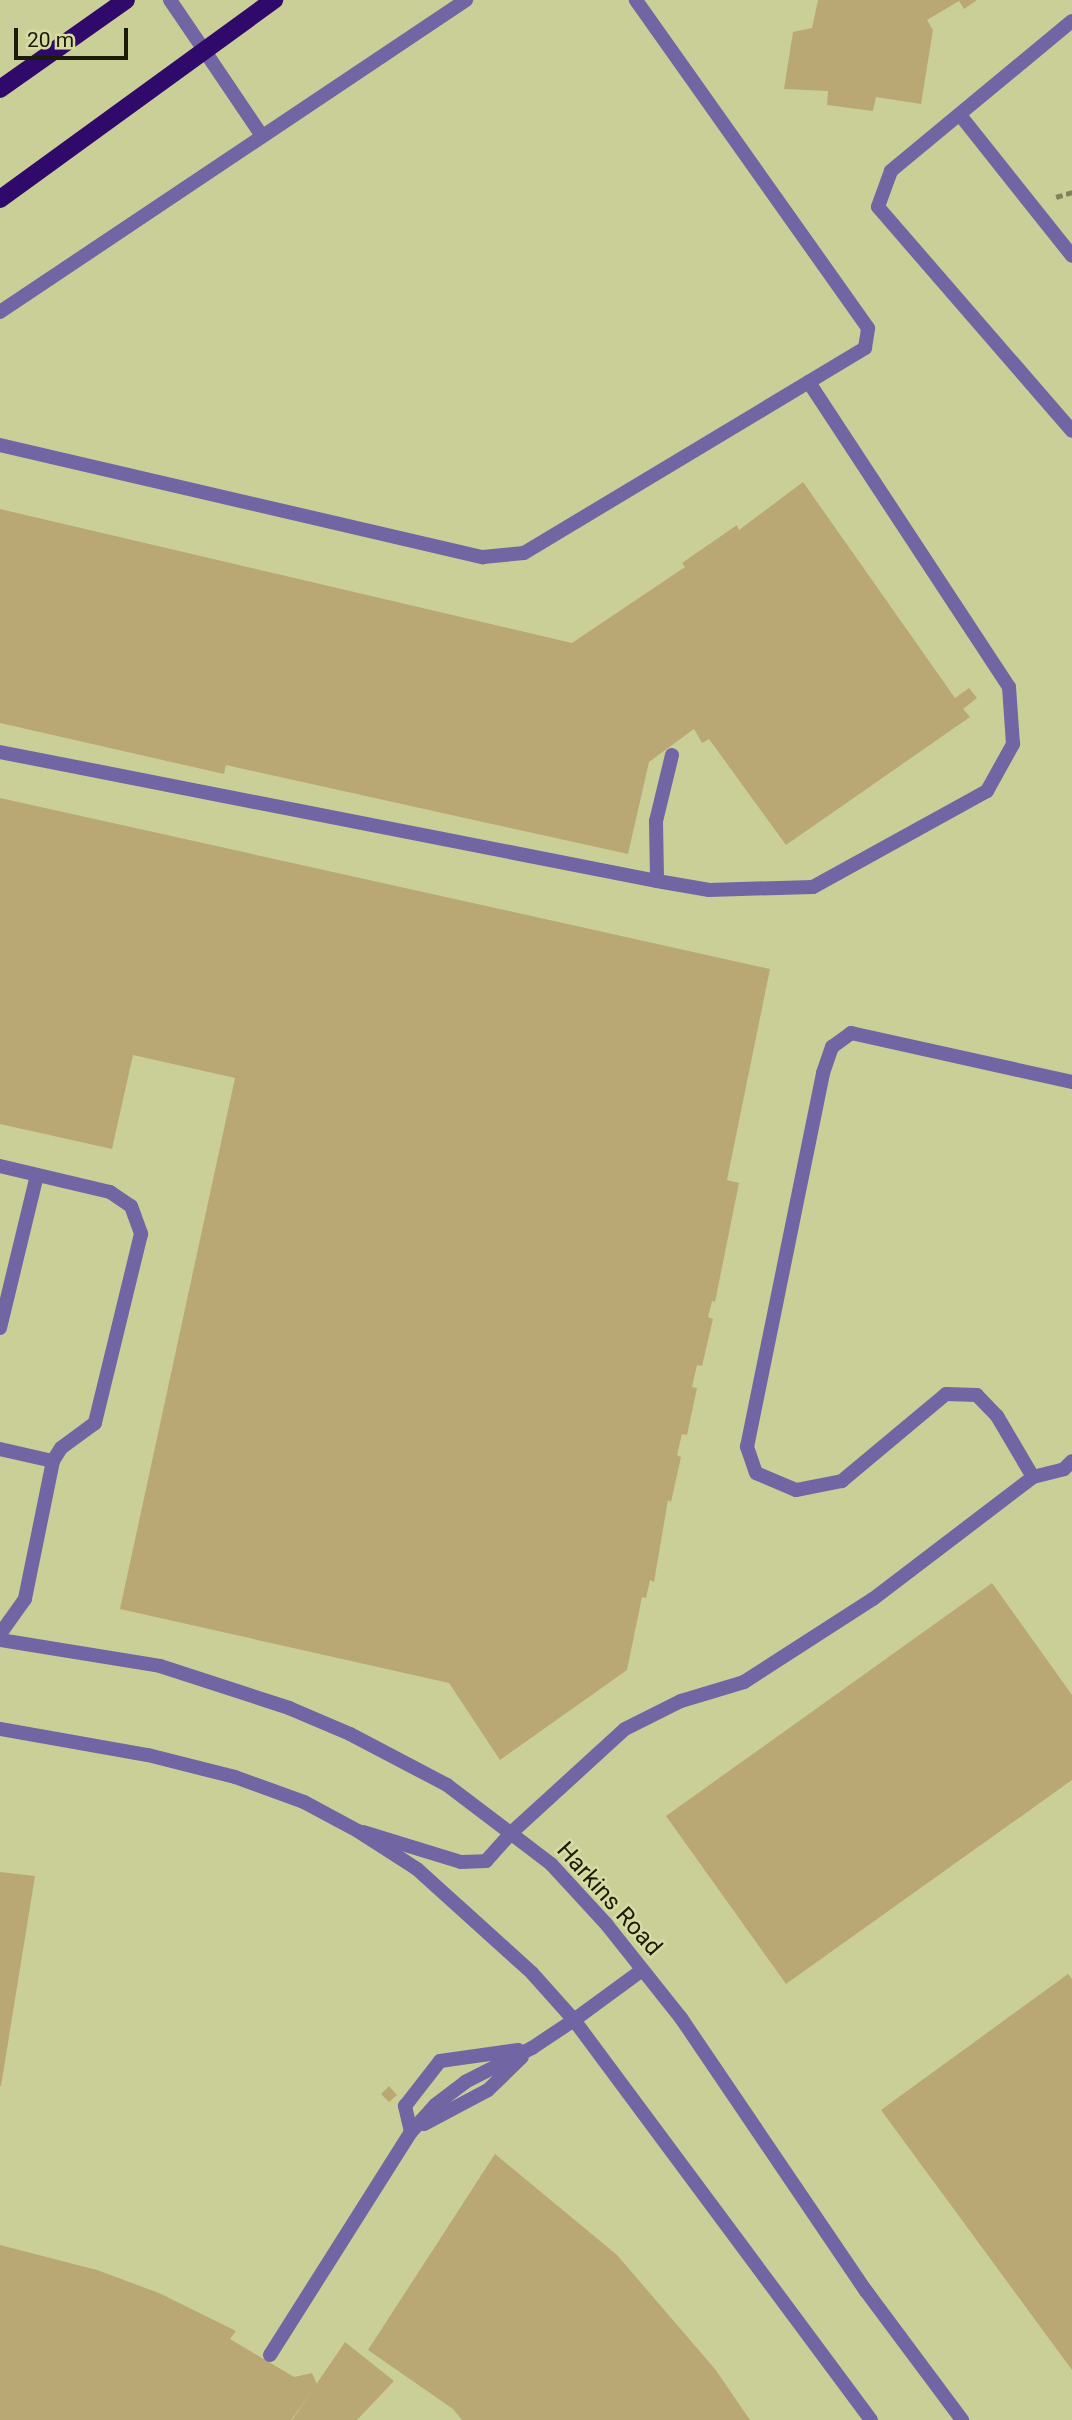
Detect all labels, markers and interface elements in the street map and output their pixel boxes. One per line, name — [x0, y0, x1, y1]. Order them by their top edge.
scale bar — [18, 14, 131, 58]
text: 20 m — [27, 28, 74, 52]
street label: Harkins Road — [550, 1836, 668, 1962]

